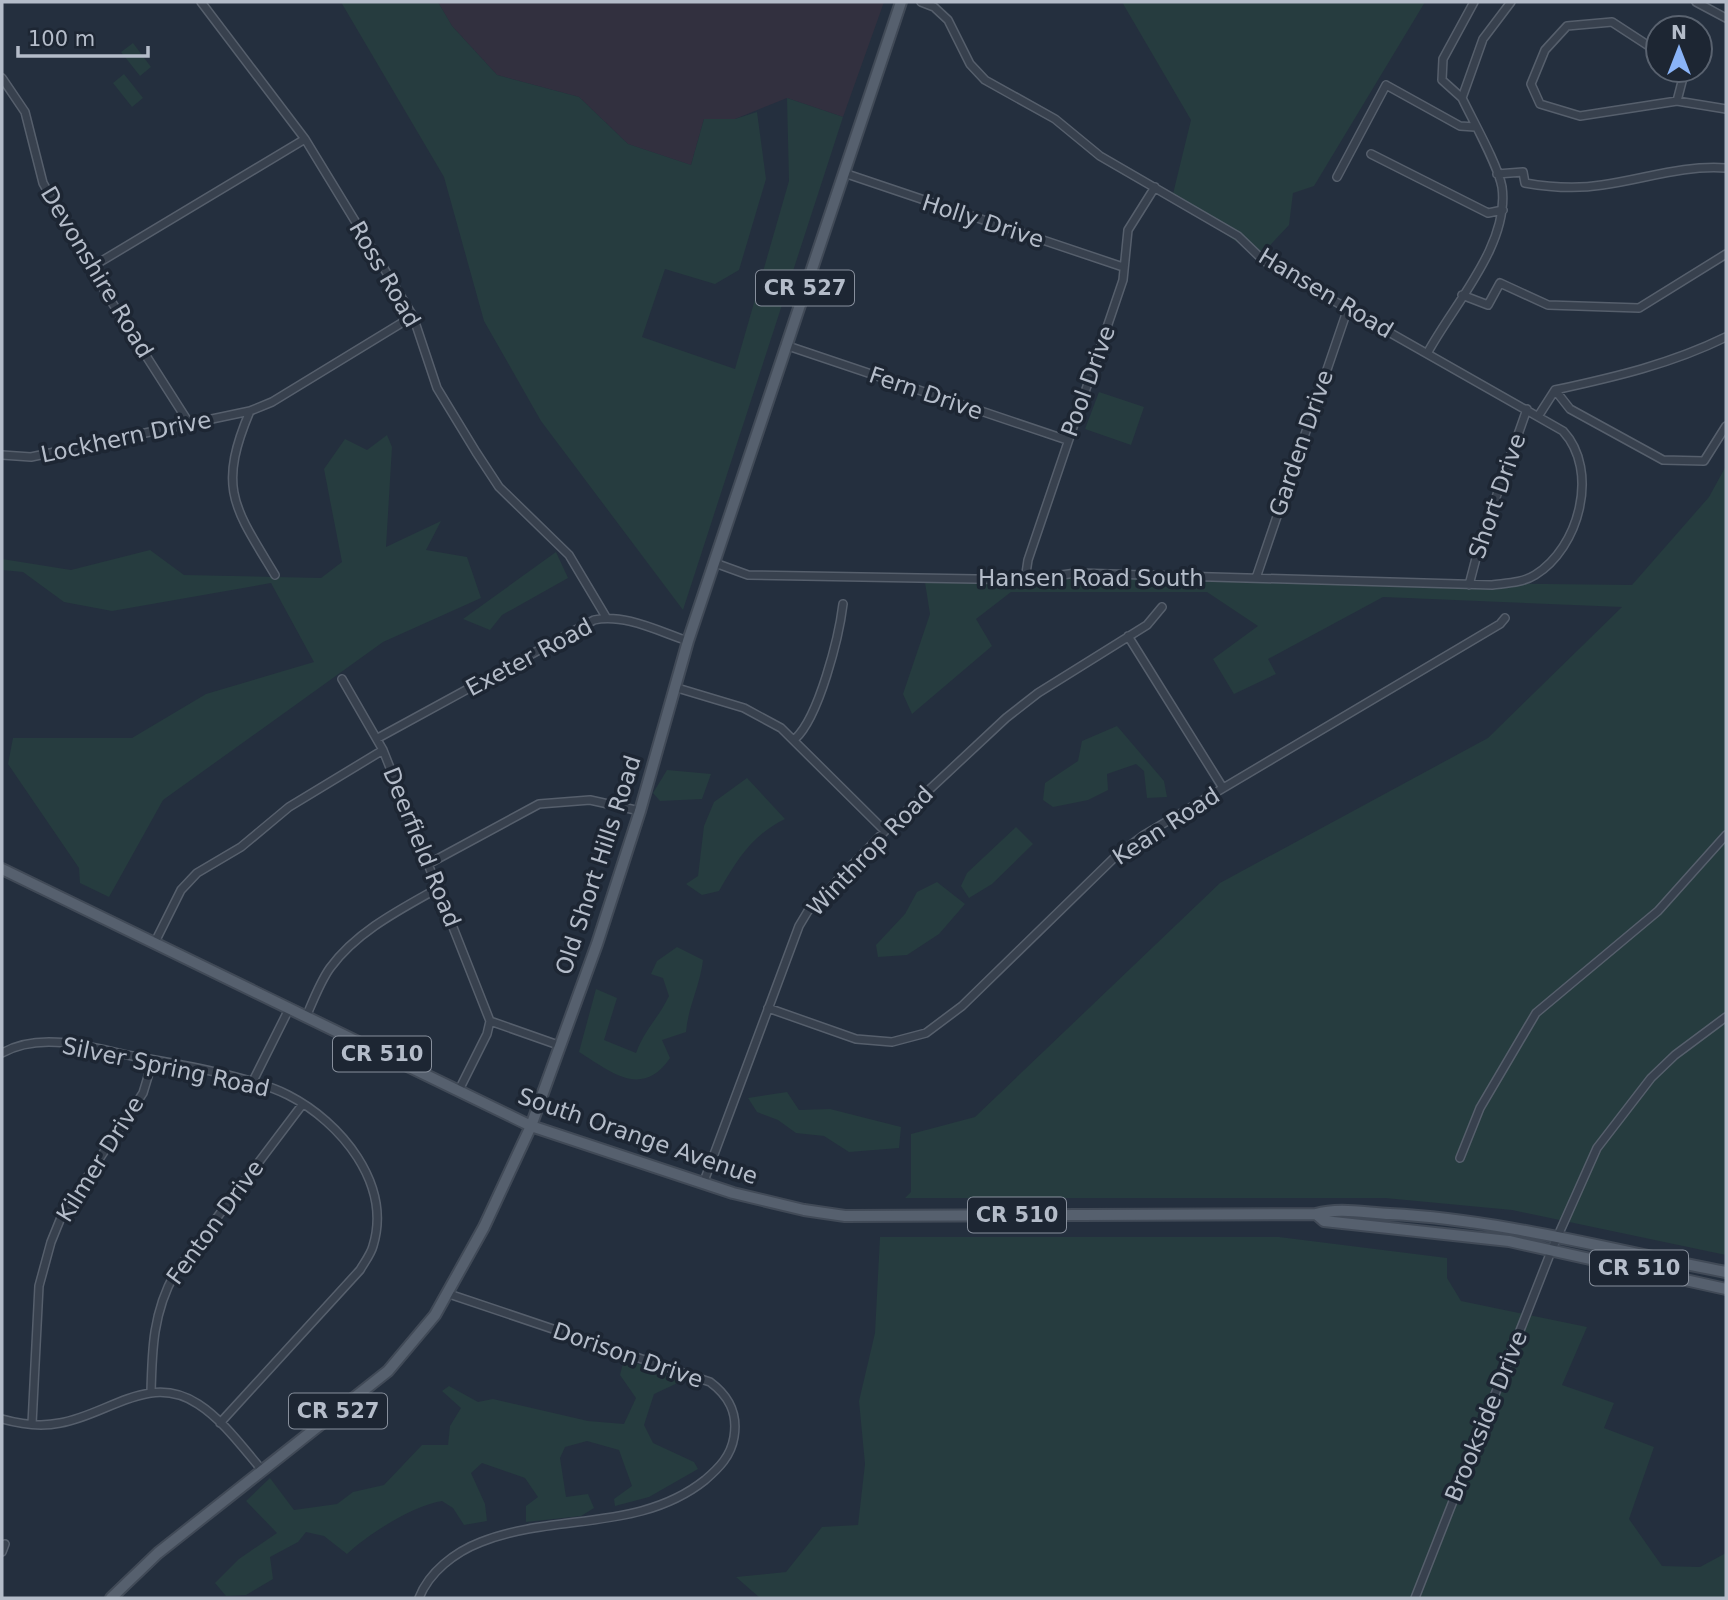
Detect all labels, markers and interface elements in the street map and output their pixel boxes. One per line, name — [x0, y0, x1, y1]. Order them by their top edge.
scale bar — [18, 14, 147, 58]
north arrow — [1644, 14, 1714, 84]
text: N — [1671, 21, 1687, 43]
text: 100 m — [28, 27, 95, 51]
street label: Devonshire Road — [36, 182, 158, 362]
street label: Holly Drive — [919, 189, 1047, 253]
street label: Ross Road — [344, 216, 426, 332]
street label: Hansen Road — [1254, 243, 1398, 343]
road number: CR 527 — [756, 270, 854, 306]
street label: Pool Drive — [1056, 322, 1120, 440]
street label: Fern Drive — [866, 361, 986, 425]
street label: Garden Drive — [1264, 366, 1338, 520]
street label: Lockhern Drive — [38, 406, 214, 468]
street label: Short Drive — [1463, 430, 1531, 562]
street label: Hansen Road South — [978, 565, 1204, 591]
street label: Exeter Road — [461, 613, 597, 701]
street label: Old Short Hills Road — [550, 752, 646, 978]
street label: Deerfield Road — [378, 763, 466, 931]
street label: Winthrop Road — [802, 781, 938, 921]
street label: Kean Road — [1108, 782, 1224, 870]
street label: Silver Spring Road — [60, 1032, 272, 1102]
road number: CR 510 — [333, 1036, 431, 1072]
street label: South Orange Avenue — [515, 1083, 761, 1189]
street label: Kilmer Drive — [51, 1092, 149, 1226]
street label: Fenton Drive — [161, 1155, 269, 1289]
road number: CR 510 — [968, 1198, 1066, 1232]
road number: CR 510 — [1590, 1250, 1688, 1286]
street label: Dorison Drive — [550, 1317, 706, 1393]
street label: Brookside Drive — [1440, 1327, 1532, 1505]
road number: CR 527 — [289, 1394, 387, 1428]

